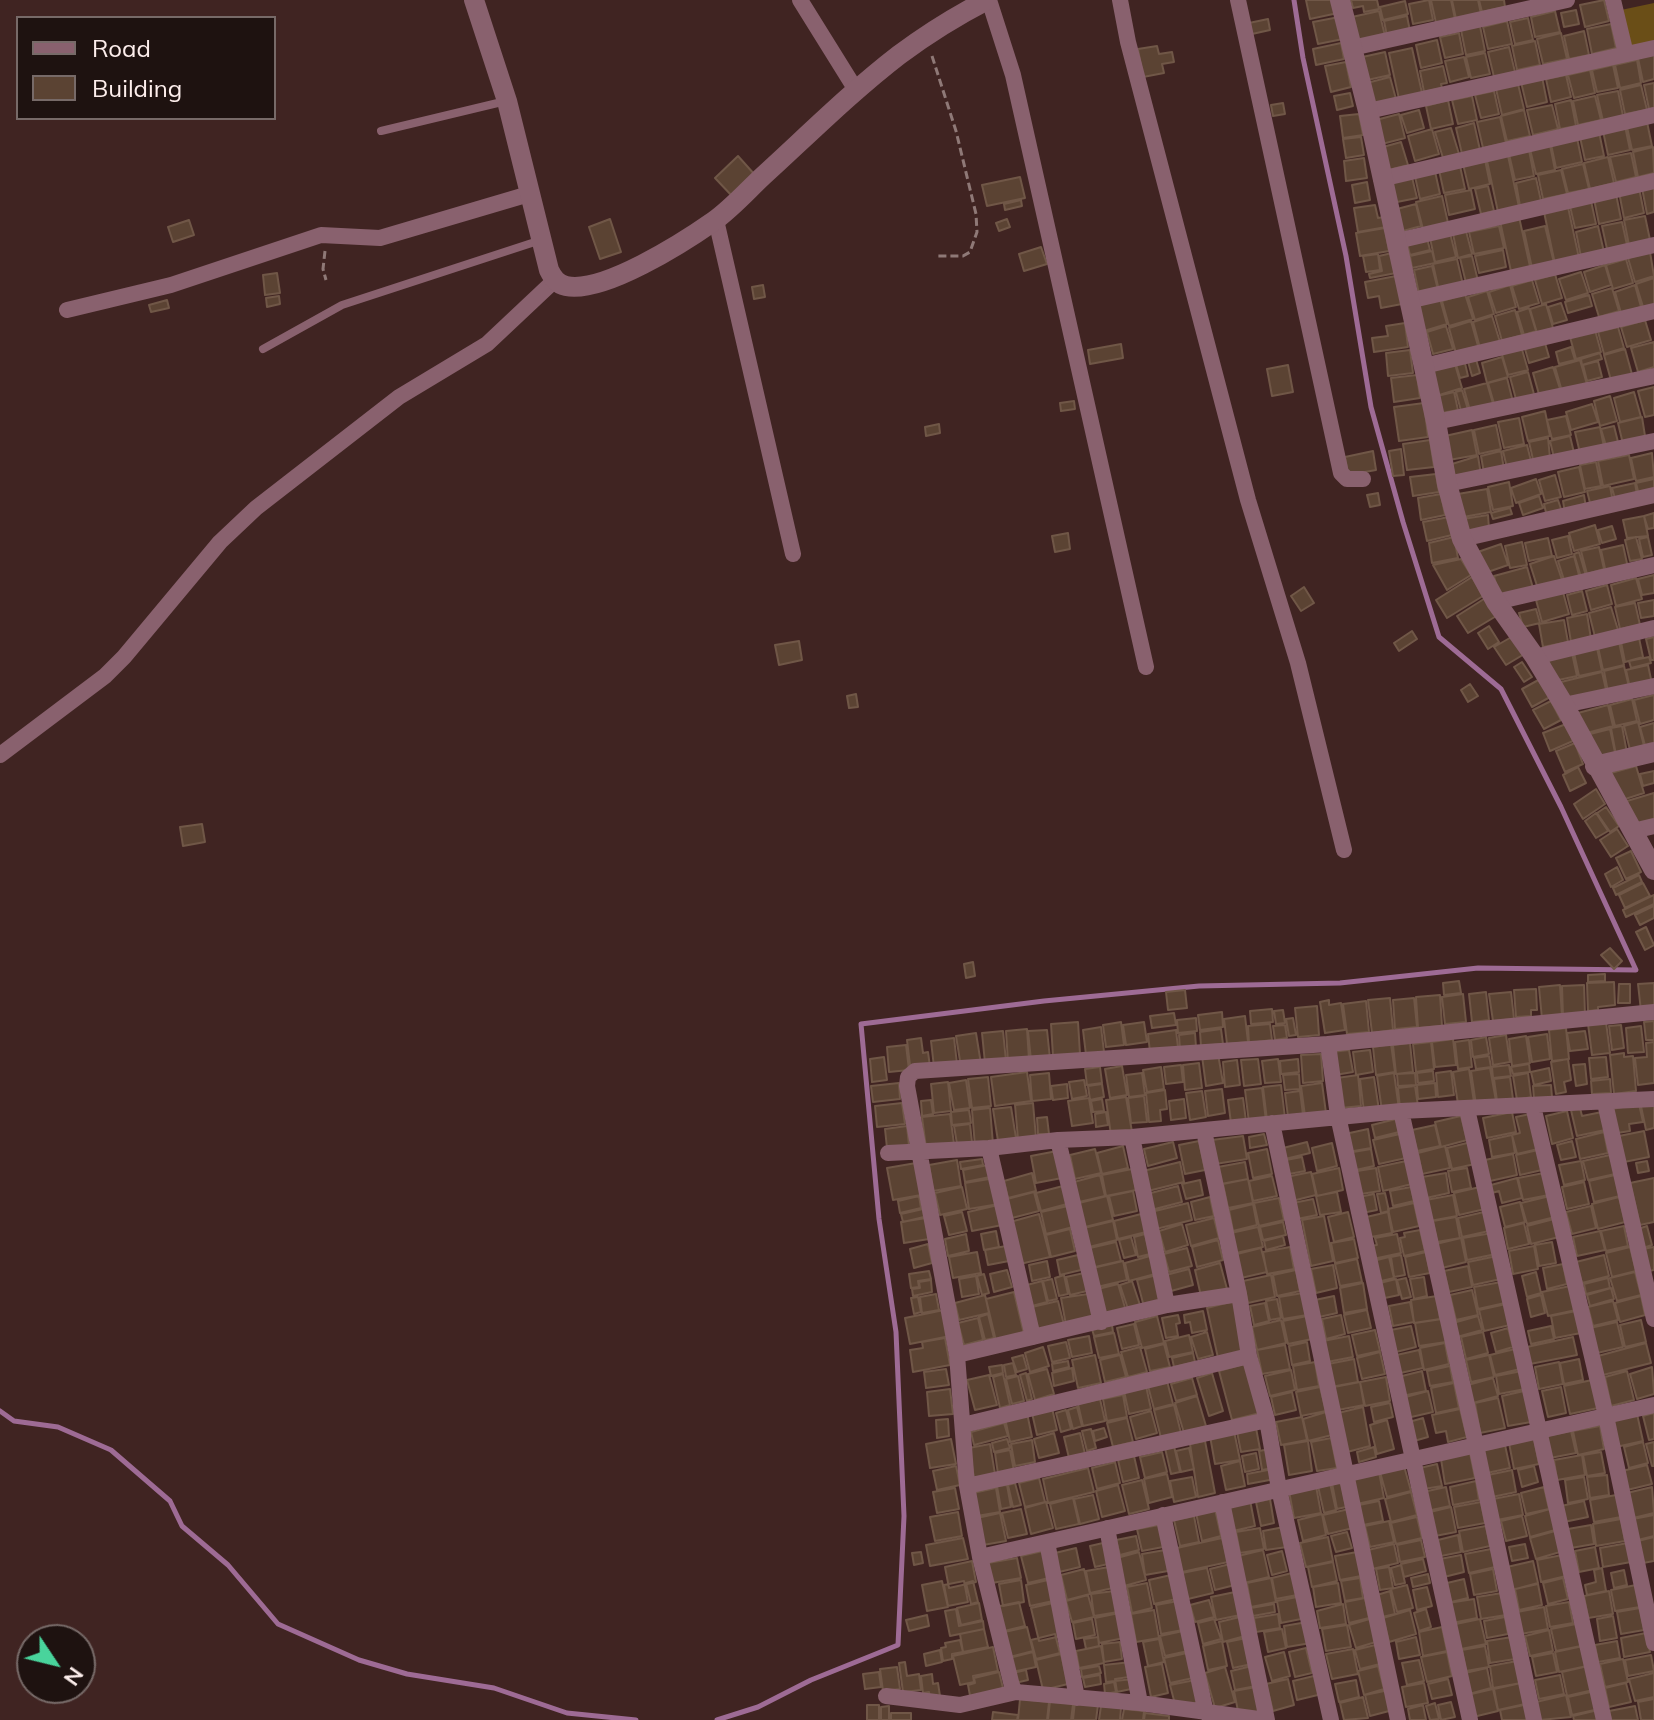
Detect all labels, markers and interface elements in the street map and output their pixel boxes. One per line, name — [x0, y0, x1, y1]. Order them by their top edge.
legend — [16, 16, 276, 120]
text: Road — [92, 33, 151, 63]
text: Building — [92, 73, 182, 103]
north arrow — [16, 1624, 96, 1704]
text: N — [58, 1662, 90, 1691]

